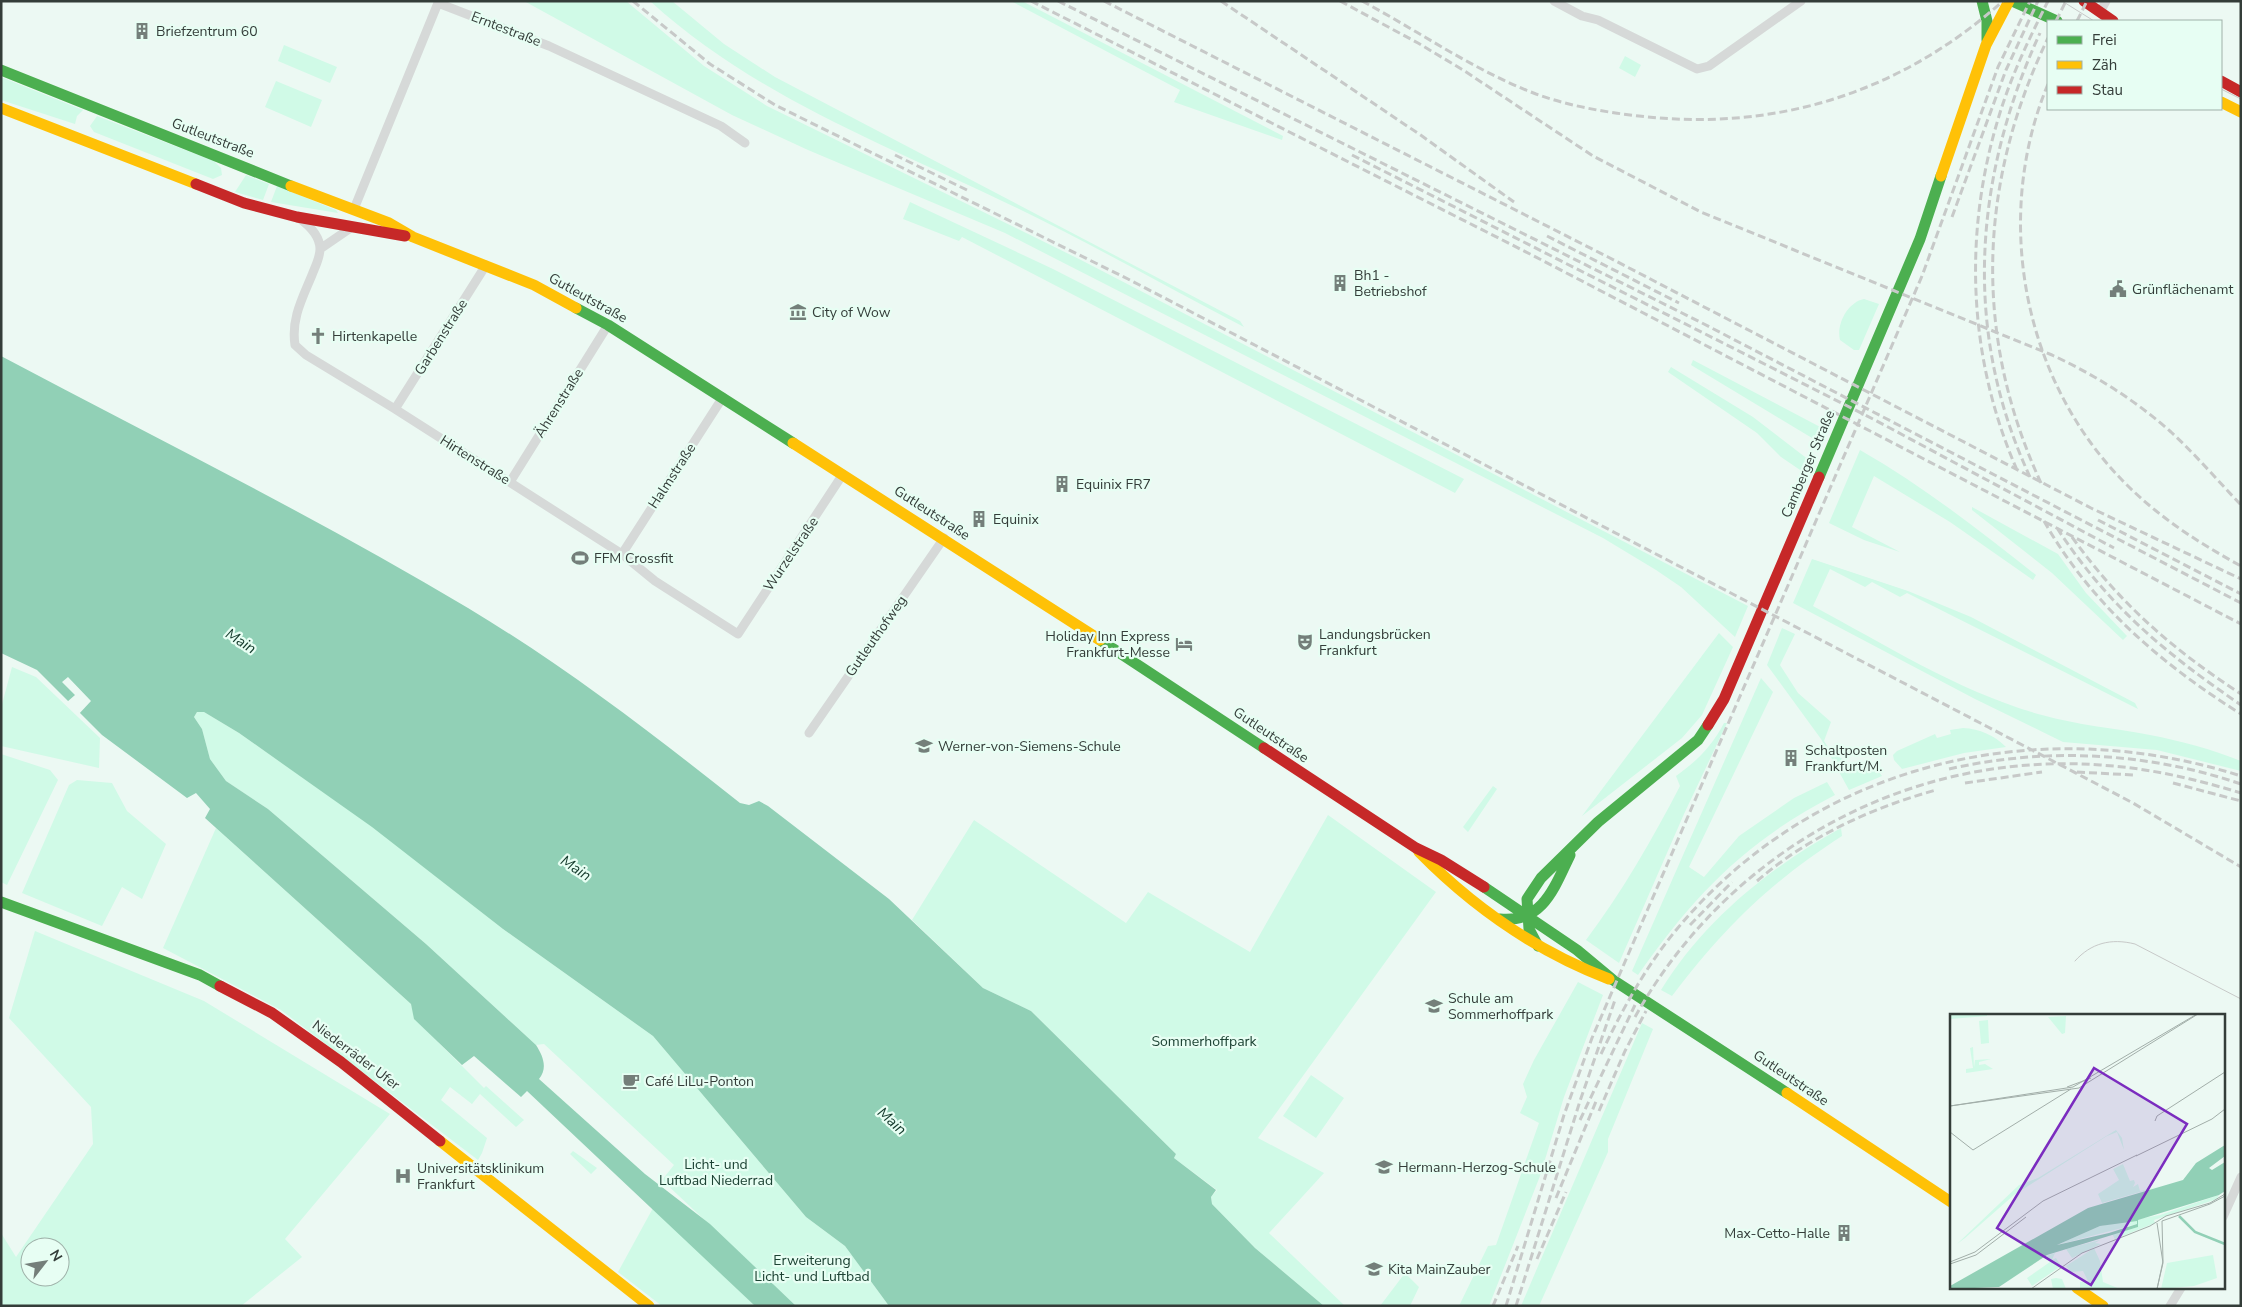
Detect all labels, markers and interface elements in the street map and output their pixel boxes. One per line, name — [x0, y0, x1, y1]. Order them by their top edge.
street label: Erntestraße — [468, 7, 544, 51]
legend — [2047, 20, 2222, 110]
building icon: Briefzentrum 60 — [132, 21, 152, 41]
place label: Briefzentrum 60 — [156, 22, 258, 41]
text: Frei — [2092, 30, 2117, 50]
text: Zäh — [2092, 55, 2117, 75]
text: Stau — [2092, 80, 2123, 100]
street label: Gutleutstraße — [169, 114, 257, 162]
place label: Bh1 - Betriebshof — [1354, 266, 1427, 301]
street label: Gutleutstraße — [545, 269, 631, 327]
building icon: Bh1 - Betriebshof — [1330, 273, 1350, 293]
public building icon: Grünflächenamt — [2108, 279, 2128, 299]
place label: Grünflächenamt — [2132, 280, 2233, 299]
street label: Garbenstraße — [410, 295, 472, 379]
museum icon: City of Wow — [788, 302, 808, 322]
place label: City of Wow — [812, 303, 891, 322]
church icon: Hirtenkapelle — [308, 326, 328, 346]
place label: Hirtenkapelle — [332, 327, 417, 346]
street label: Ährenstraße — [530, 365, 588, 441]
street label: Camberger Straße — [1777, 407, 1839, 521]
street label: Hirtenstraße — [436, 431, 514, 489]
street label: Halmstraße — [644, 440, 700, 512]
building icon: Equinix FR7 — [1052, 474, 1072, 494]
place label: Equinix FR7 — [1076, 475, 1151, 494]
street label: Gutleutstraße — [890, 481, 974, 545]
building icon: Equinix — [969, 509, 989, 529]
place label: Equinix — [993, 510, 1040, 529]
street label: Wurzelstraße — [759, 513, 823, 595]
sports icon: FFM Crossfit — [570, 548, 590, 568]
place label: FFM Crossfit — [594, 549, 673, 568]
street label: Gutleuthofweg — [841, 592, 911, 680]
water label: Main — [222, 624, 260, 658]
place label: Landungsbrücken Frankfurt — [1319, 625, 1431, 660]
place label: Holiday Inn Express Frankfurt-Messe — [1045, 627, 1170, 662]
theatre icon: Landungsbrücken Frankfurt — [1295, 632, 1315, 652]
hotel icon: Holiday Inn Express Frankfurt-Messe — [1174, 634, 1194, 654]
street label: Gutleutstraße — [1230, 703, 1312, 767]
school or university icon: Werner-von-Siemens-Schule — [914, 736, 934, 756]
place label: Werner-von-Siemens-Schule — [938, 737, 1121, 756]
place label: Schaltposten Frankfurt/M. — [1805, 741, 1887, 776]
building icon: Schaltposten Frankfurt/M. — [1781, 748, 1801, 768]
water label: Main — [557, 851, 595, 885]
place label: Schule am Sommerhoffpark — [1448, 989, 1554, 1024]
school or university icon: Schule am Sommerhoffpark — [1424, 996, 1444, 1016]
inset map — [1950, 1014, 2224, 1290]
street label: Niederräder Ufer — [308, 1016, 404, 1094]
park label: Sommerhoffpark — [1151, 1032, 1258, 1051]
street label: Gutleutstraße — [1750, 1046, 1832, 1110]
cafe icon: Café LiLu-Ponton — [621, 1071, 641, 1091]
place label: Café LiLu-Ponton — [645, 1072, 754, 1091]
water label: Main — [873, 1103, 911, 1139]
park label: Licht- und Luftbad Niederrad — [659, 1155, 773, 1190]
school or university icon: Hermann-Herzog-Schule — [1374, 1157, 1394, 1177]
place label: Hermann-Herzog-Schule — [1398, 1158, 1556, 1177]
place label: Universitätsklinikum Frankfurt — [417, 1159, 544, 1194]
hospital icon: Universitätsklinikum Frankfurt — [393, 1166, 413, 1186]
building icon: Max-Cetto-Halle — [1834, 1223, 1854, 1243]
place label: Max-Cetto-Halle — [1724, 1224, 1830, 1243]
north arrow — [20, 1237, 70, 1287]
text: N — [45, 1246, 67, 1265]
park label: Erweiterung Licht- und Luftbad — [754, 1251, 870, 1286]
school or university icon: Kita MainZauber — [1364, 1259, 1384, 1279]
place label: Kita MainZauber — [1388, 1260, 1491, 1279]

